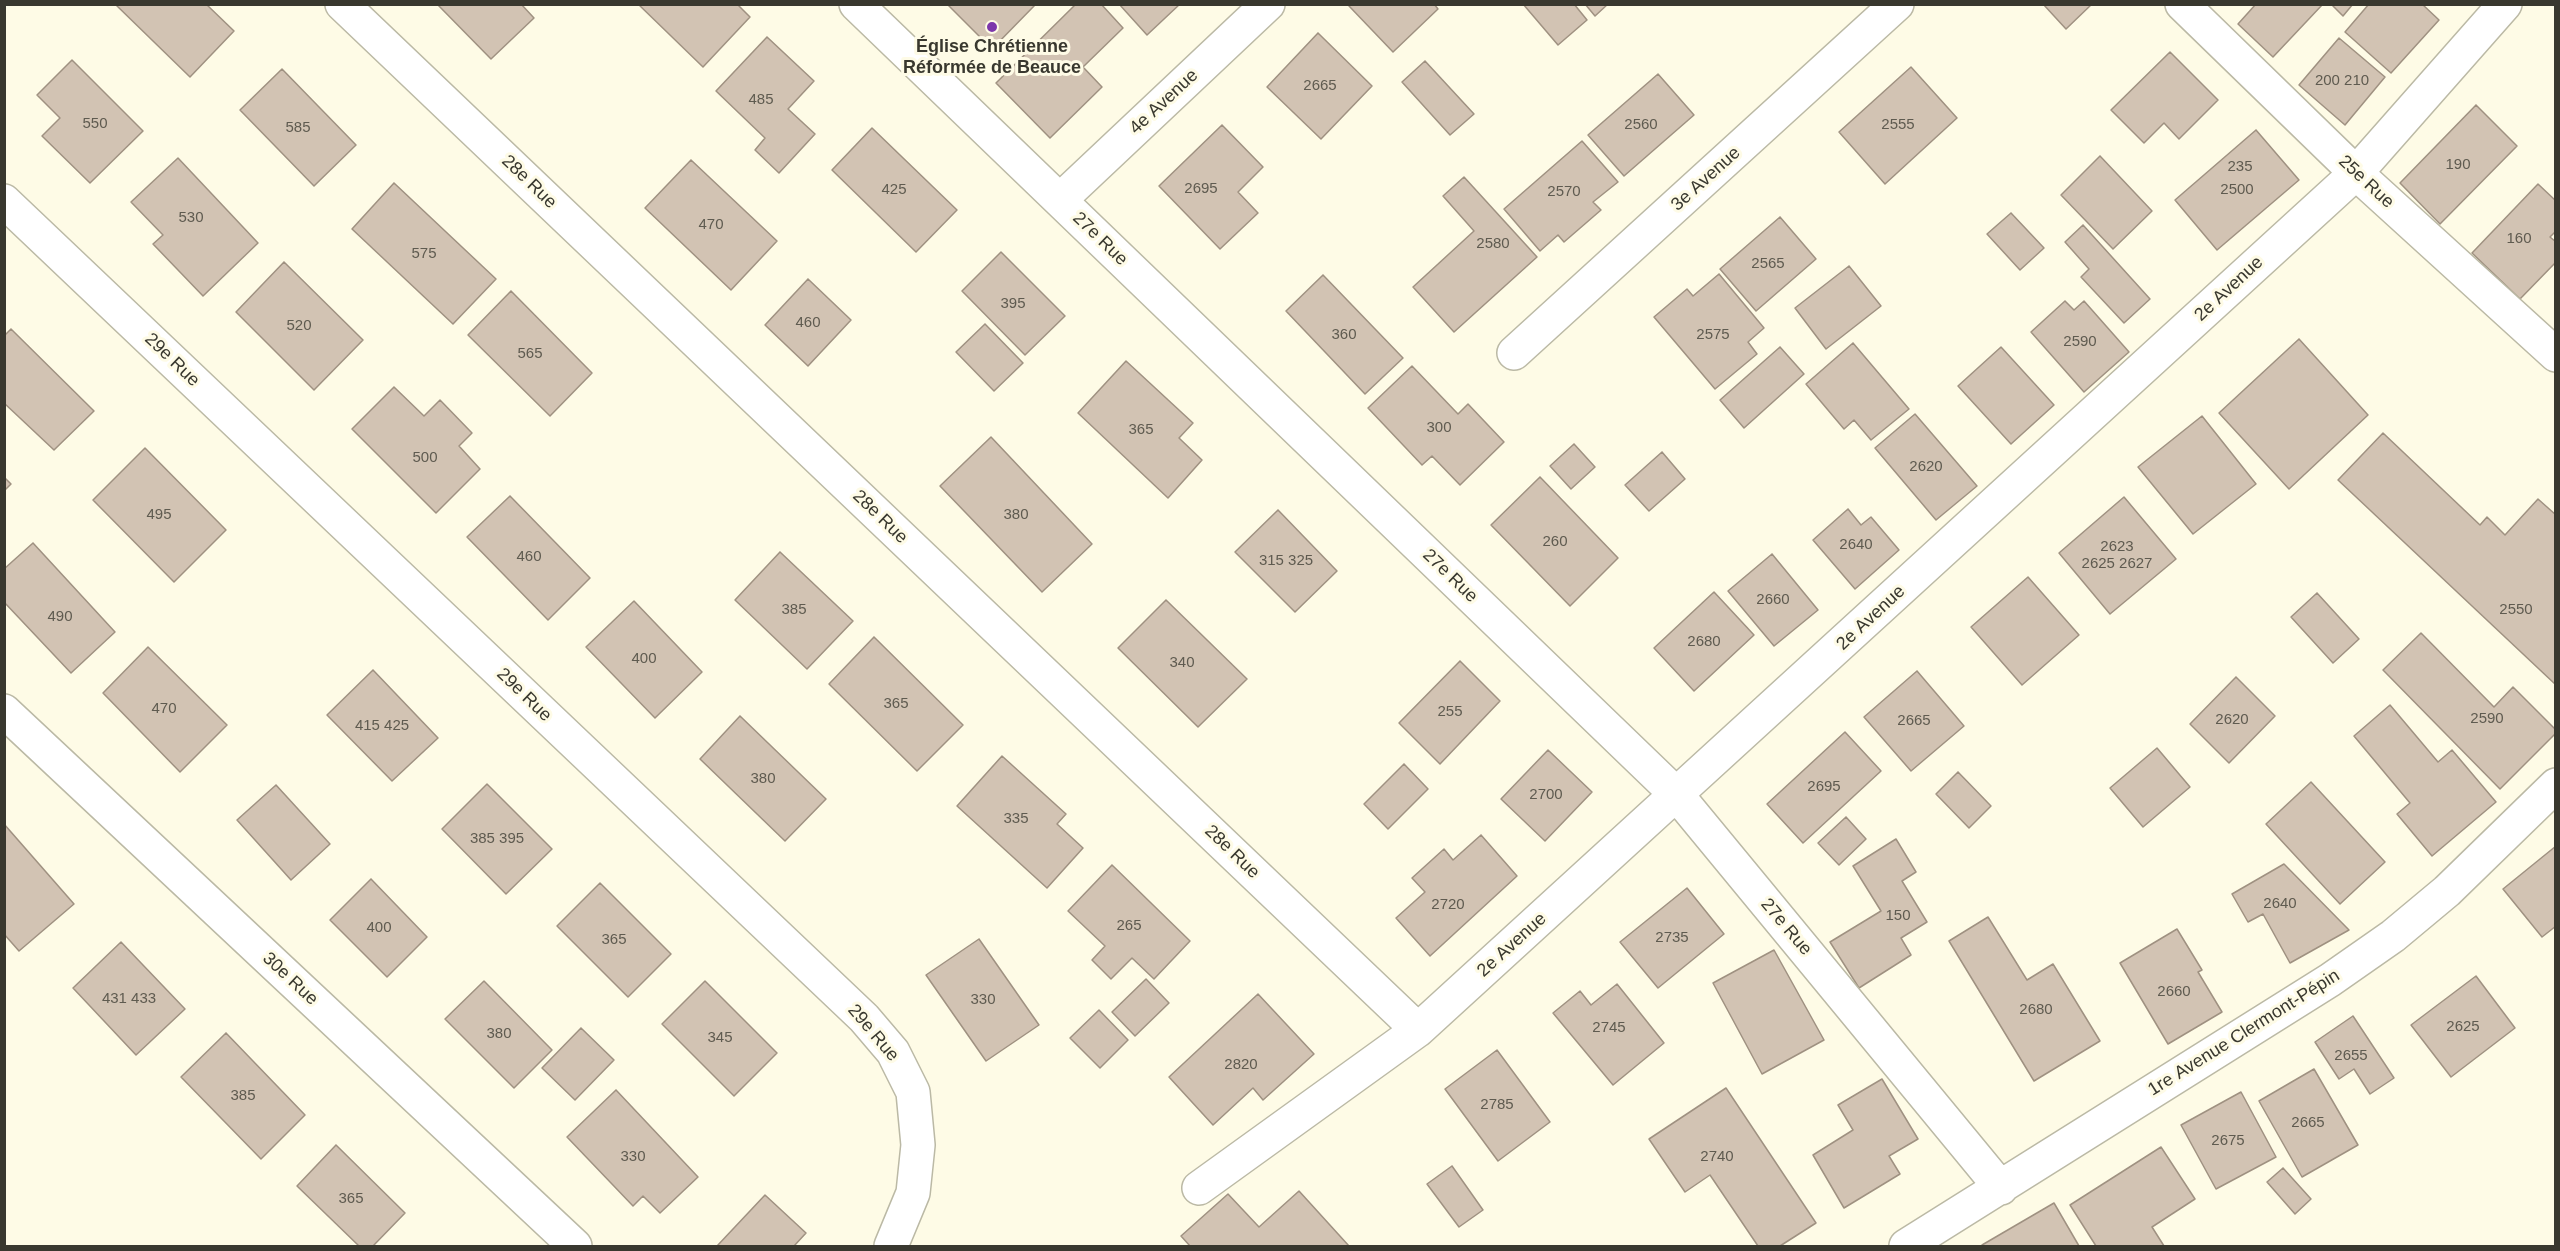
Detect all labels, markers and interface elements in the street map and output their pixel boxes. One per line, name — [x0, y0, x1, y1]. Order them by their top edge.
marker: Église Chrétienne Réformée de Beauce — [985, 20, 999, 34]
place label: Église Chrétienne Réformée de Beauce — [903, 36, 1081, 78]
street label: 4e Avenue — [1125, 65, 1203, 139]
house number: 200 210 — [2315, 72, 2369, 90]
house number: 2665 — [1303, 77, 1337, 95]
house number: 485 — [748, 91, 774, 109]
house number: 550 — [82, 115, 108, 133]
house number: 2560 — [1624, 116, 1658, 134]
house number: 2555 — [1881, 116, 1915, 134]
house number: 585 — [285, 119, 311, 137]
street label: 3e Avenue — [1667, 142, 1745, 216]
street label: 28e Rue — [497, 151, 561, 213]
street label: 25e Rue — [2334, 151, 2398, 213]
house number: 190 — [2445, 156, 2471, 174]
house number: 235 — [2227, 158, 2253, 176]
house number: 2695 — [1184, 180, 1218, 198]
house number: 425 — [881, 181, 907, 199]
house number: 2500 — [2220, 181, 2254, 199]
house number: 2570 — [1547, 183, 1581, 201]
street label: 27e Rue — [1068, 208, 1132, 270]
house number: 530 — [178, 209, 204, 227]
house number: 470 — [698, 216, 724, 234]
house number: 160 — [2506, 230, 2532, 248]
house number: 2580 — [1476, 235, 1510, 253]
house number: 575 — [411, 245, 437, 263]
street label: 2e Avenue — [2190, 252, 2268, 326]
house number: 2565 — [1751, 255, 1785, 273]
house number: 395 — [1000, 295, 1026, 313]
house number: 460 — [795, 314, 821, 332]
house number: 520 — [286, 317, 312, 335]
house number: 360 — [1331, 326, 1357, 344]
house number: 2575 — [1696, 326, 1730, 344]
street label: 29e Rue — [140, 329, 204, 391]
house number: 2590 — [2063, 333, 2097, 351]
house number: 565 — [517, 345, 543, 363]
house number: 300 — [1426, 419, 1452, 437]
house number: 365 — [1128, 421, 1154, 439]
house number: 500 — [412, 449, 438, 467]
house number: 2620 — [1909, 458, 1943, 476]
street label: 28e Rue — [848, 486, 912, 548]
house number: 495 — [146, 506, 172, 524]
house number: 380 — [1003, 506, 1029, 524]
house number: 260 — [1542, 533, 1568, 551]
house number: 2640 — [1839, 536, 1873, 554]
house number: 2623 2625 2627 — [2082, 538, 2152, 573]
street label: 27e Rue — [1418, 545, 1482, 607]
house number: 460 — [516, 548, 542, 566]
house number: 315 325 — [1259, 552, 1313, 570]
street label: 2e Avenue — [1832, 581, 1910, 655]
house number: 2660 — [1756, 591, 1790, 609]
house number: 385 — [781, 601, 807, 619]
house number: 2550 — [2499, 601, 2533, 619]
house number: 490 — [47, 608, 73, 626]
house number: 2680 — [1687, 633, 1721, 651]
house number: 400 — [631, 650, 657, 668]
house number: 340 — [1169, 654, 1195, 672]
street label: 29e Rue — [492, 664, 556, 726]
house number: 365 — [883, 695, 909, 713]
house number: 470 — [151, 700, 177, 718]
house number: 255 — [1437, 703, 1463, 721]
house number: 2590 — [2470, 710, 2504, 728]
house number: 2620 — [2215, 711, 2249, 729]
house number: 2665 — [1897, 712, 1931, 730]
house number: 415 425 — [355, 717, 409, 735]
house number: 380 — [750, 770, 776, 788]
house number: 2695 — [1807, 778, 1841, 796]
house number: 2700 — [1529, 786, 1563, 804]
house number: 335 — [1003, 810, 1029, 828]
street label: 28e Rue — [1200, 821, 1264, 883]
house number: 385 395 — [470, 830, 524, 848]
street label: 27e Rue — [1756, 894, 1816, 960]
house number: 2640 — [2263, 895, 2297, 913]
house number: 2720 — [1431, 896, 1465, 914]
house number: 150 — [1885, 907, 1911, 925]
street label: 2e Avenue — [1473, 908, 1551, 982]
house number: 265 — [1116, 917, 1142, 935]
house number: 400 — [366, 919, 392, 937]
house number: 2735 — [1655, 929, 1689, 947]
house number: 365 — [601, 931, 627, 949]
street label: 30e Rue — [258, 948, 322, 1010]
street label: 1re Avenue Clermont-Pépin — [2144, 965, 2344, 1101]
house number: 2660 — [2157, 983, 2191, 1001]
house number: 431 433 — [102, 990, 156, 1008]
house number: 330 — [970, 991, 996, 1009]
street label: 29e Rue — [843, 1000, 903, 1066]
house number: 2680 — [2019, 1001, 2053, 1019]
house number: 2625 — [2446, 1018, 2480, 1036]
house number: 2745 — [1592, 1019, 1626, 1037]
house number: 380 — [486, 1025, 512, 1043]
house number: 345 — [707, 1029, 733, 1047]
house number: 2655 — [2334, 1047, 2368, 1065]
house number: 2820 — [1224, 1056, 1258, 1074]
house number: 385 — [230, 1087, 256, 1105]
house number: 2785 — [1480, 1096, 1514, 1114]
house number: 2665 — [2291, 1114, 2325, 1132]
house number: 2675 — [2211, 1132, 2245, 1150]
house number: 330 — [620, 1148, 646, 1166]
house number: 2740 — [1700, 1148, 1734, 1166]
house number: 365 — [338, 1190, 364, 1208]

